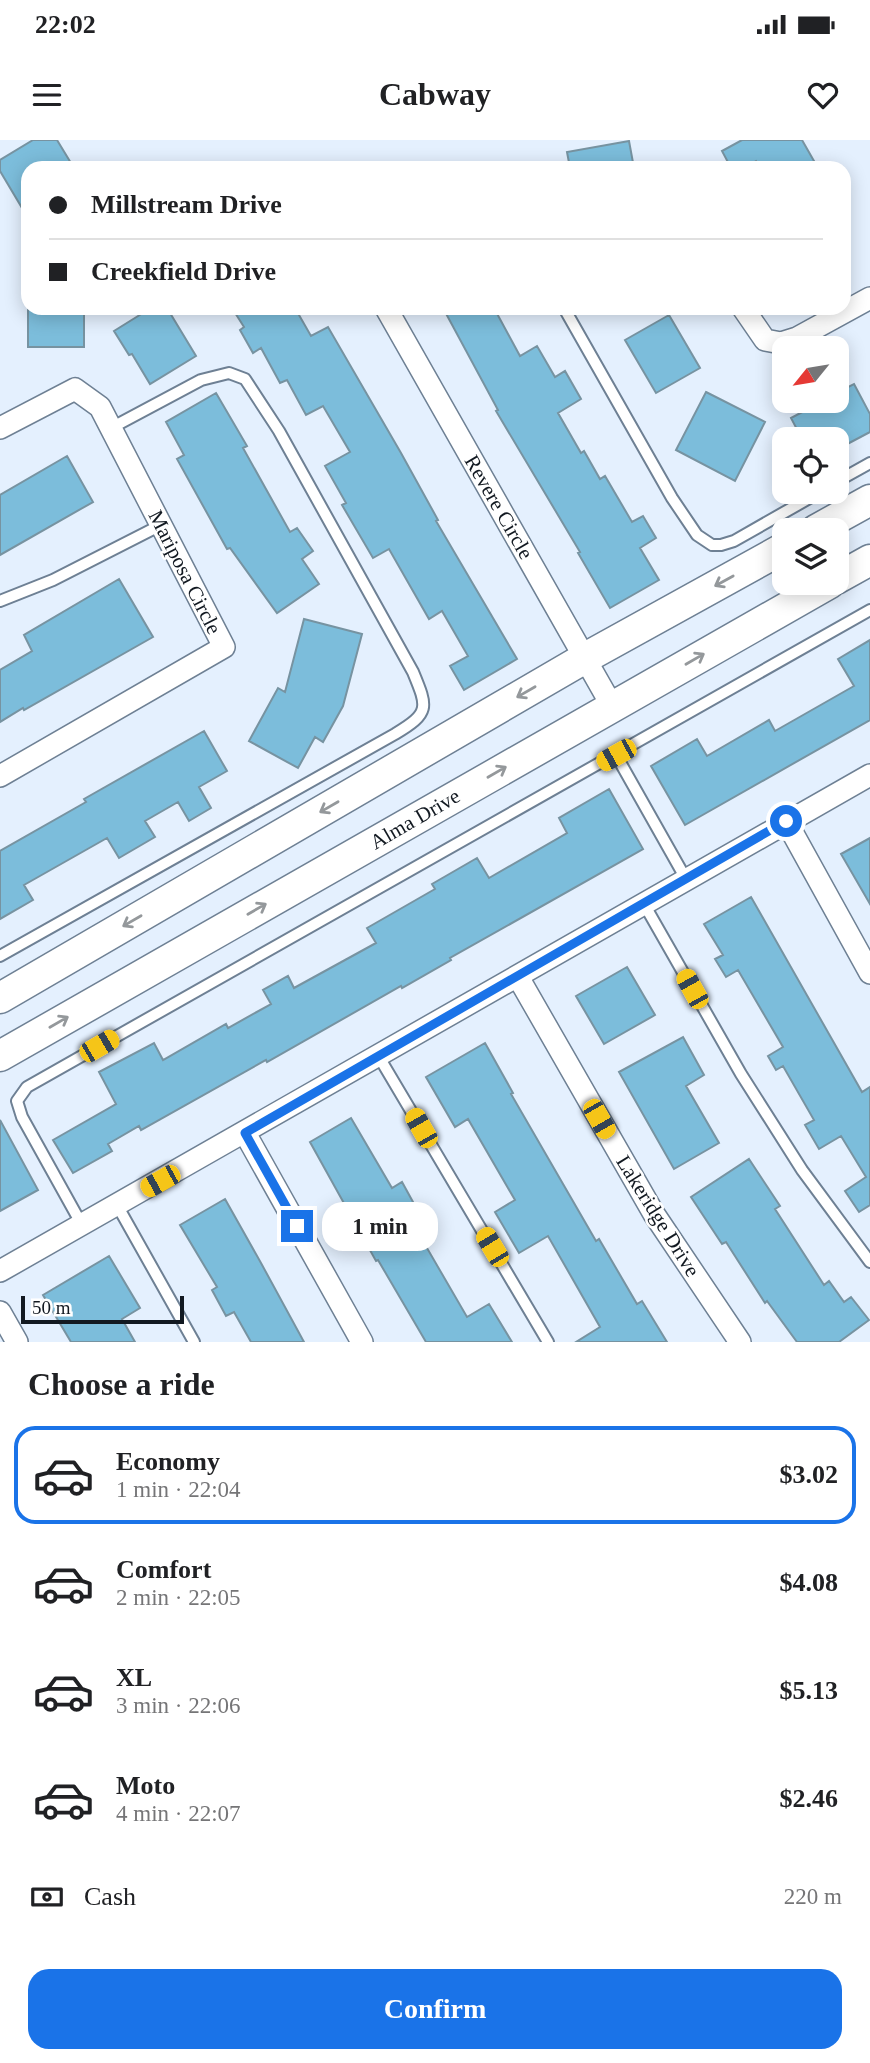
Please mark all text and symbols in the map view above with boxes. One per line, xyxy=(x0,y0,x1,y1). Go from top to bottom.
text: 22:02 xyxy=(35,10,96,39)
icon: menu xyxy=(28,76,66,114)
text: Cabway xyxy=(379,76,491,112)
icon: heart xyxy=(804,76,842,114)
text: Millstream Drive xyxy=(91,190,282,219)
text: Creekfield Drive xyxy=(91,257,276,286)
north arrow xyxy=(772,336,849,413)
map controls xyxy=(772,336,849,595)
button: locate xyxy=(772,427,849,504)
street label: Revere Circle xyxy=(460,451,538,563)
street label: Mariposa Circle xyxy=(143,506,227,638)
button: layers xyxy=(772,518,849,595)
one-way arrow xyxy=(715,574,735,588)
one-way arrow xyxy=(684,652,704,666)
one-way arrow xyxy=(516,686,536,700)
car xyxy=(593,736,640,774)
one-way arrow xyxy=(486,765,507,778)
street label: Alma Drive xyxy=(366,784,464,854)
one-way arrow xyxy=(320,800,340,814)
route start xyxy=(770,805,802,837)
one-way arrow xyxy=(246,902,266,916)
one-way arrow xyxy=(123,914,143,928)
car xyxy=(673,966,712,1012)
one-way arrow xyxy=(49,1015,69,1029)
car xyxy=(76,1026,123,1066)
car xyxy=(580,1096,619,1142)
car xyxy=(402,1105,441,1151)
street label: Lakeridge Drive xyxy=(611,1151,705,1281)
car xyxy=(137,1162,184,1200)
callout: 1 min xyxy=(322,1202,437,1250)
route end xyxy=(281,1210,313,1242)
text: 1 min xyxy=(352,1214,408,1239)
car xyxy=(473,1224,512,1270)
scale bar xyxy=(21,1293,184,1325)
text: 50 m xyxy=(32,1297,71,1318)
text: Choose a ride xyxy=(28,1366,215,1402)
icon: car xyxy=(32,1444,95,1507)
text: Economy xyxy=(116,1447,220,1476)
text: $3.02 xyxy=(780,1460,838,1489)
text: 1 min · 22:04 xyxy=(116,1477,241,1502)
icon: car xyxy=(32,1552,95,1615)
text: Comfort xyxy=(116,1555,211,1584)
text: $4.08 xyxy=(780,1568,838,1597)
text: 2 min · 22:05 xyxy=(116,1585,241,1610)
icon: car xyxy=(32,1660,95,1723)
text: XL xyxy=(116,1663,152,1692)
text: $5.13 xyxy=(780,1676,838,1705)
text: 3 min · 22:06 xyxy=(116,1693,241,1718)
icon: car xyxy=(32,1768,95,1831)
text: Moto xyxy=(116,1771,175,1800)
text: $2.46 xyxy=(780,1784,838,1813)
text: 4 min · 22:07 xyxy=(116,1801,241,1826)
icon: cash xyxy=(28,1878,66,1916)
text: Cash xyxy=(84,1882,136,1911)
text: 220 m xyxy=(784,1884,842,1909)
button: Confirm xyxy=(28,1969,842,2049)

